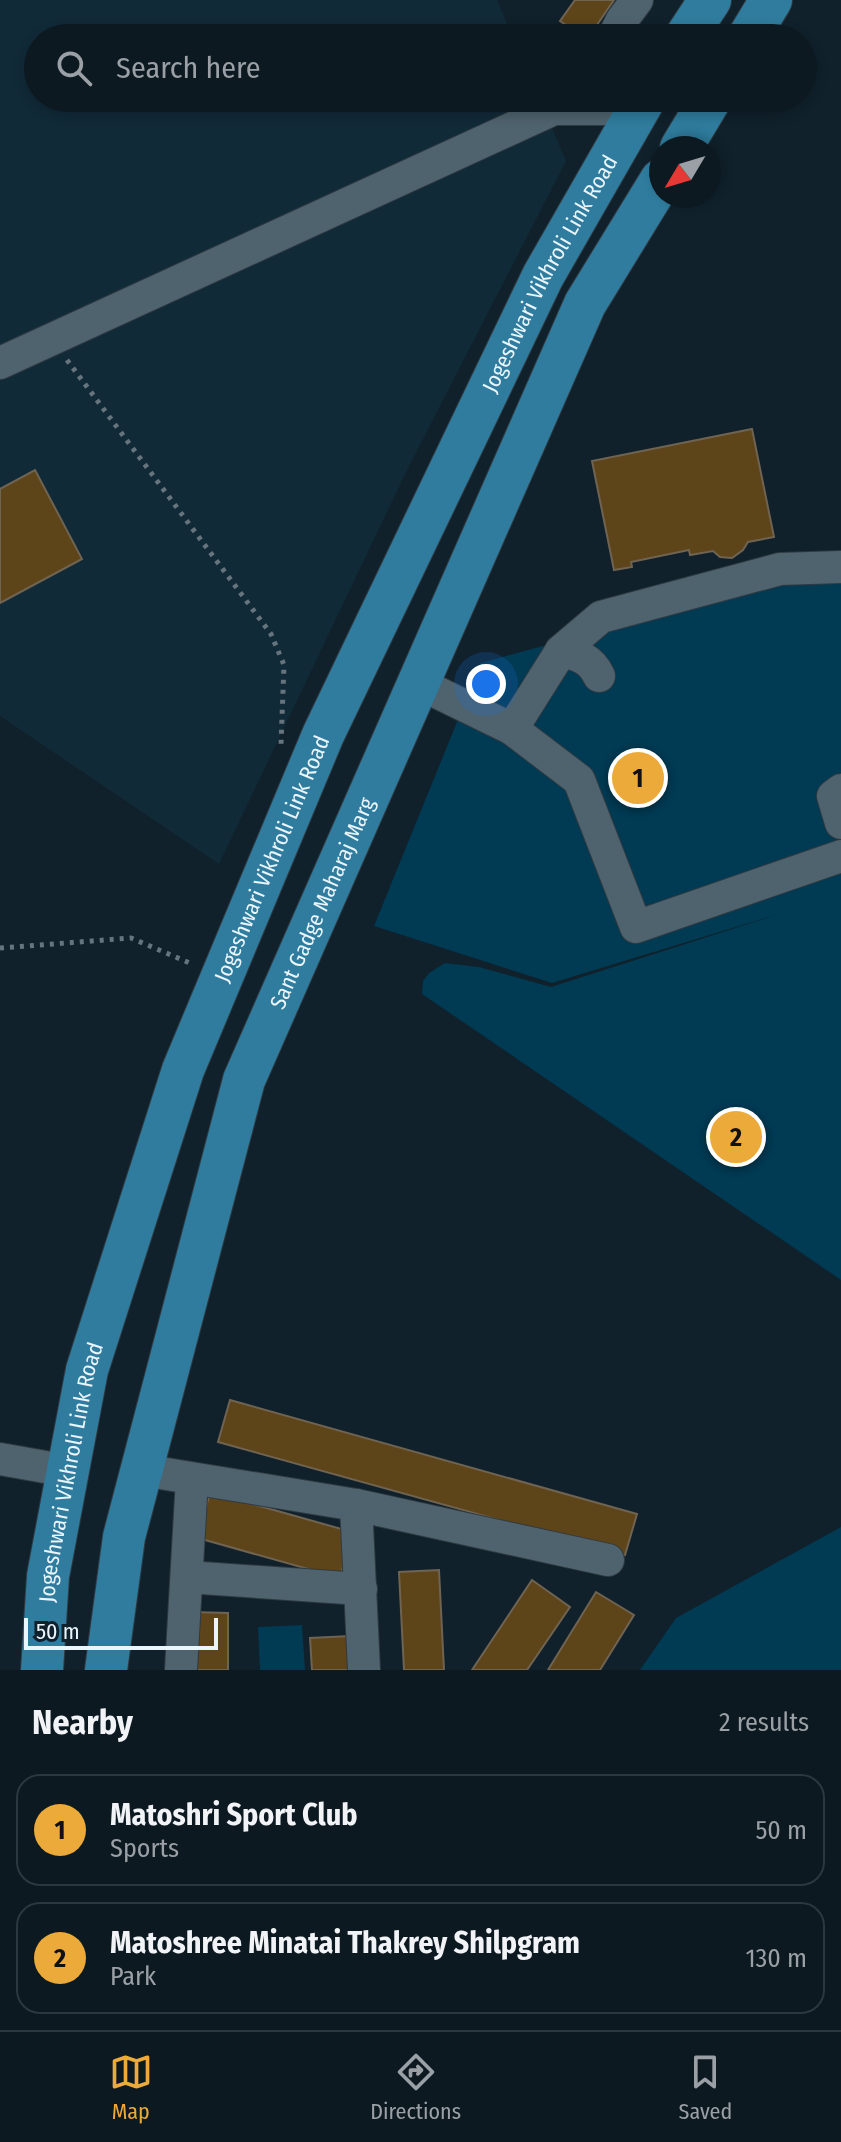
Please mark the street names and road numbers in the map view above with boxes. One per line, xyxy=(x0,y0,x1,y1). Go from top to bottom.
street label: Jogeshwari Vikhroli Link Road xyxy=(476,150,623,397)
street label: Jogeshwari Vikhroli Link Road xyxy=(208,731,335,986)
street label: Sant Gadge Maharaj Marg xyxy=(264,793,381,1013)
street label: Jogeshwari Vikhroli Link Road xyxy=(33,1339,109,1603)

